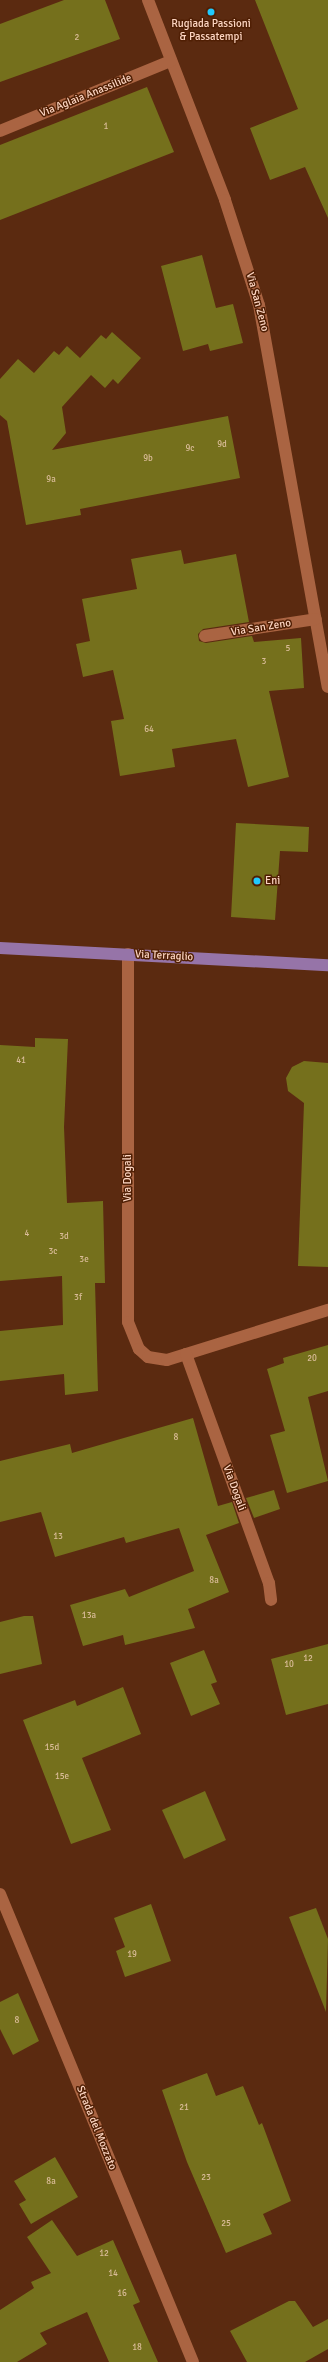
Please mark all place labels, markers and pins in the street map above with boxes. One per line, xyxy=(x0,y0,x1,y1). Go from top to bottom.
marker: Rugiada Passioni & Passatempi xyxy=(206,7,216,17)
place label: Rugiada Passioni & Passatempi xyxy=(171,18,251,44)
place label: Eni xyxy=(265,874,280,888)
marker: Eni xyxy=(252,876,262,886)

